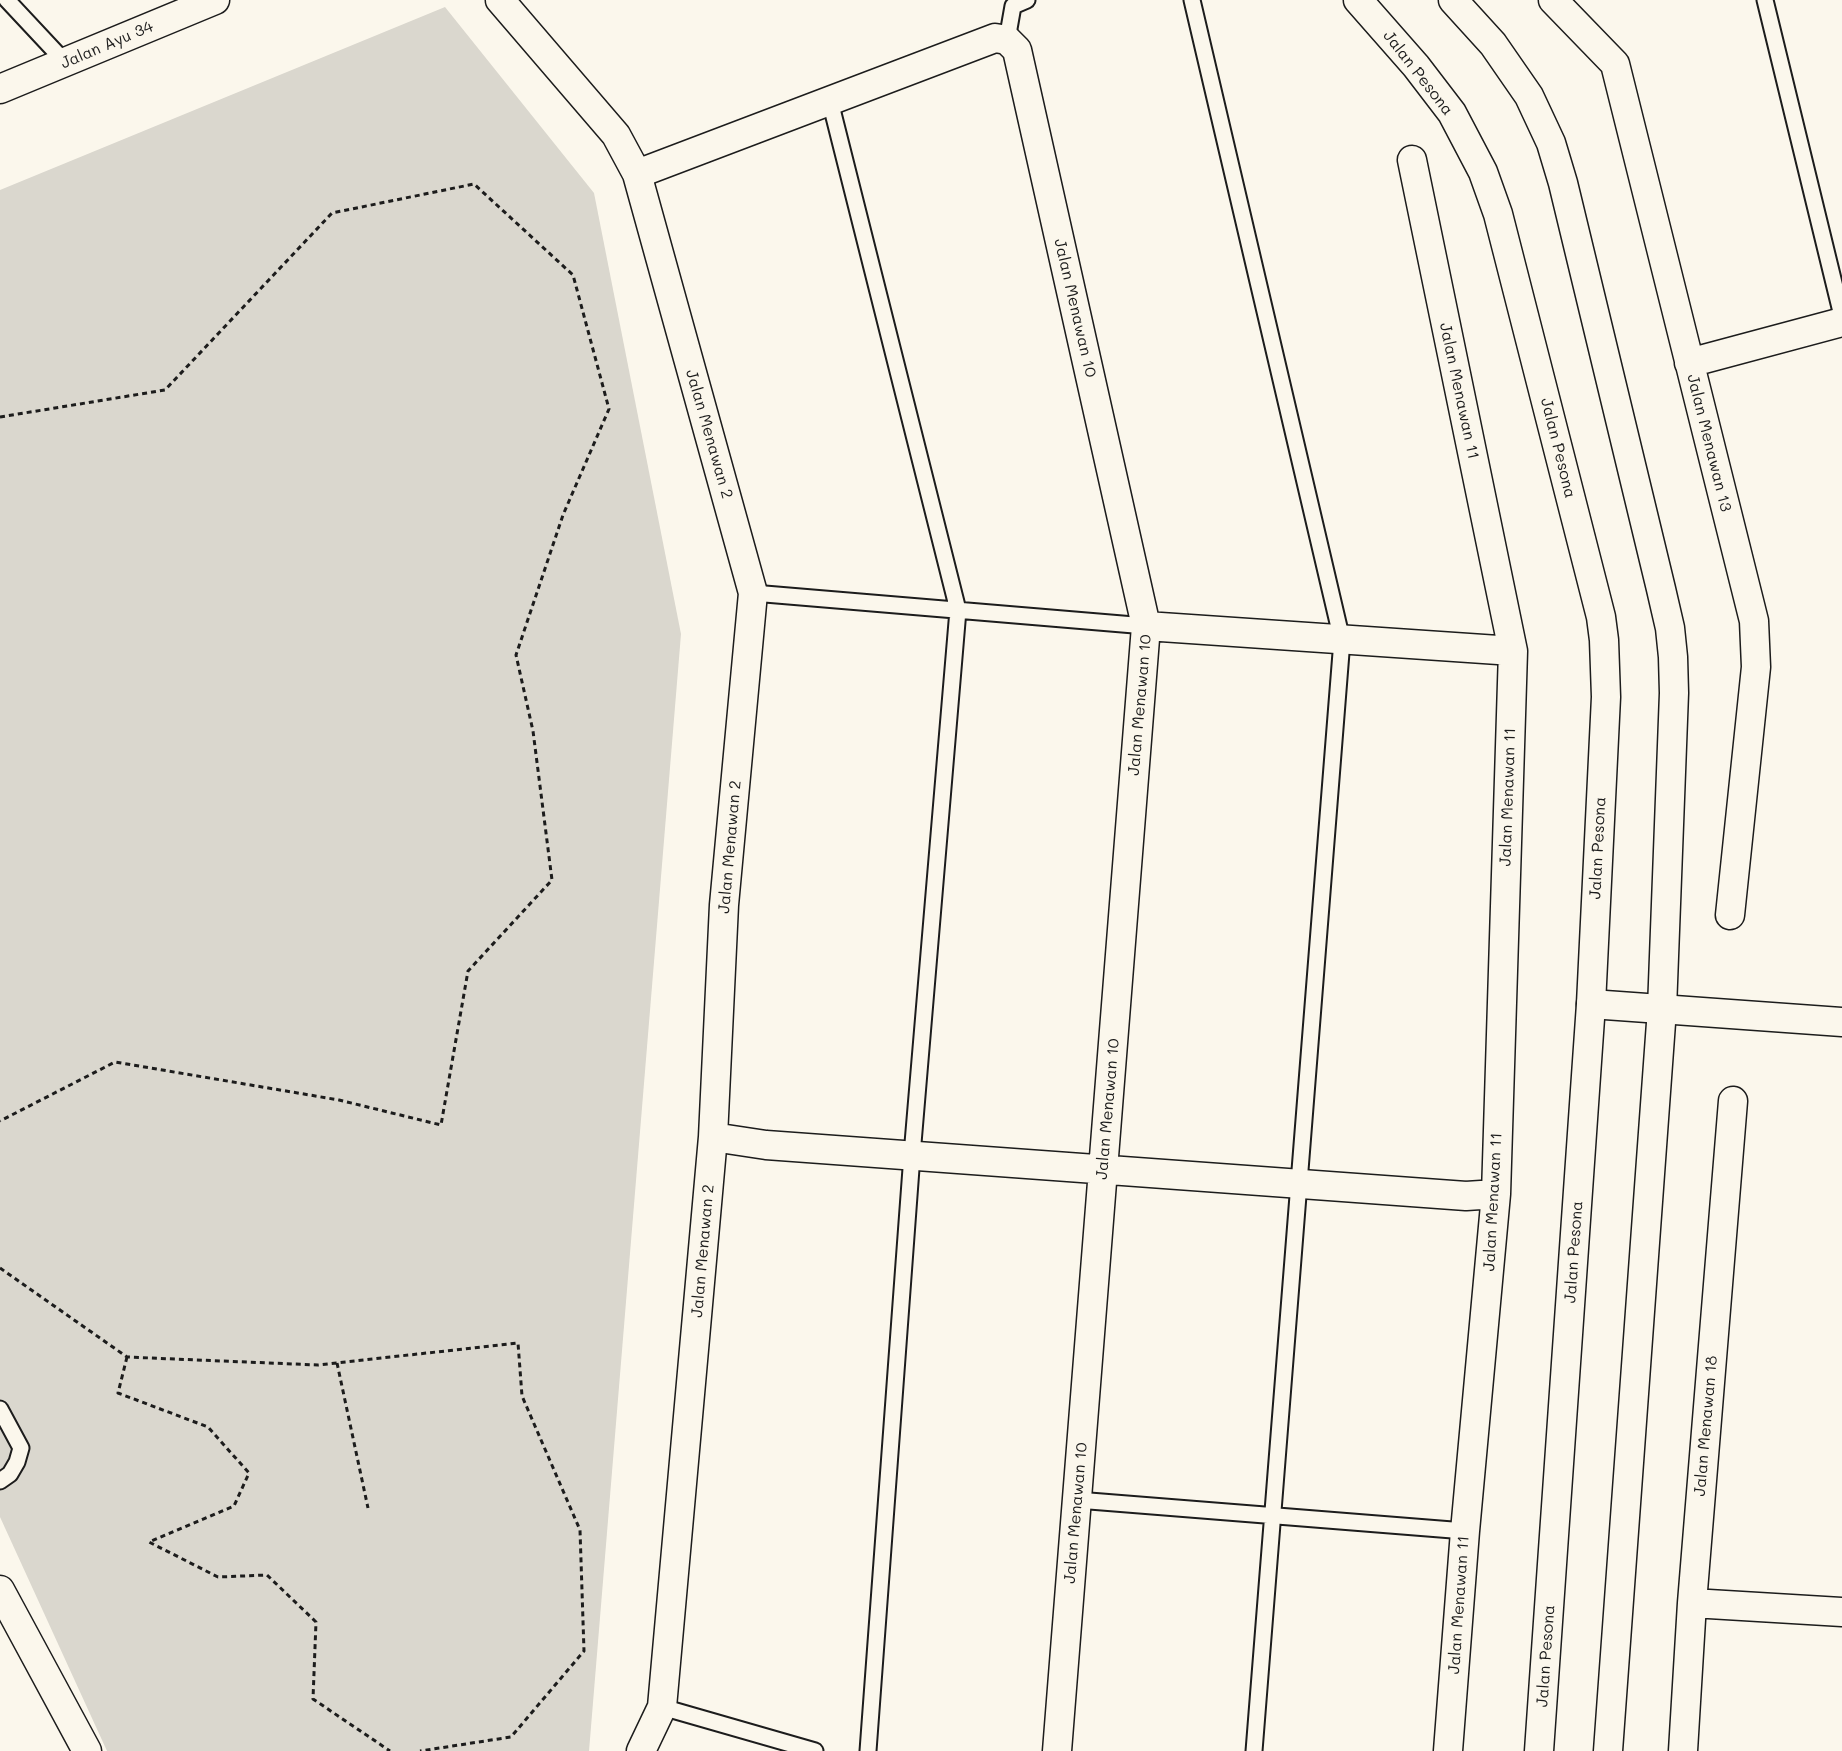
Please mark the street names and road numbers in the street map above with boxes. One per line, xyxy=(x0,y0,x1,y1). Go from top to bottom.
street label: Jalan Ayu 34 xyxy=(58,17,156,73)
street label: Jalan Pesona xyxy=(1379,27,1457,119)
street label: Jalan Menawan 10 xyxy=(1050,237,1100,379)
street label: Jalan Menawan 11 xyxy=(1435,321,1483,461)
street label: Jalan Menawan 2 xyxy=(681,367,737,501)
street label: Jalan Menawan 13 xyxy=(1683,372,1735,514)
street label: Jalan Pesona xyxy=(1536,396,1580,500)
street label: Jalan Menawan 10 xyxy=(1124,634,1156,776)
street label: Jalan Menawan 11 xyxy=(1496,727,1520,867)
street label: Jalan Menawan 2 xyxy=(715,780,745,914)
street label: Jalan Pesona xyxy=(1586,796,1610,900)
street label: Jalan Menawan 10 xyxy=(1092,1038,1124,1180)
street label: Jalan Menawan 11 xyxy=(1480,1132,1506,1272)
street label: Jalan Menawan 2 xyxy=(688,1184,718,1318)
street label: Jalan Pesona xyxy=(1561,1200,1587,1304)
street label: Jalan Menawan 18 xyxy=(1690,1355,1722,1497)
street label: Jalan Menawan 10 xyxy=(1060,1442,1092,1584)
street label: Jalan Menawan 11 xyxy=(1445,1535,1473,1675)
street label: Jalan Pesona xyxy=(1533,1604,1559,1708)

